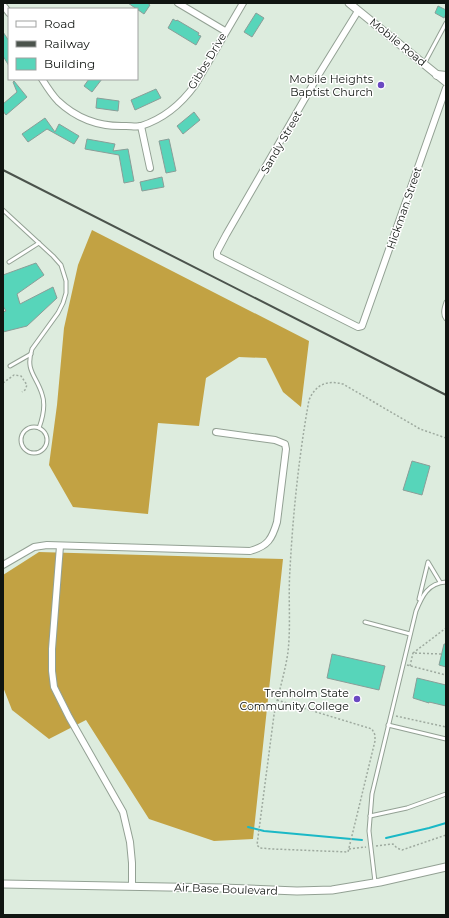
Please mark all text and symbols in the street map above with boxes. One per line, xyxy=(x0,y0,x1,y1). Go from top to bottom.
legend xyxy=(8,8,138,80)
street label: Mobile Road xyxy=(367,15,429,69)
text: Road xyxy=(44,16,75,31)
street label: Gibbs Drive xyxy=(185,30,230,92)
text: Railway xyxy=(44,36,90,51)
text: Building xyxy=(44,56,95,71)
place label: Mobile Heights Baptist Church xyxy=(289,72,374,99)
marker: Mobile Heights Baptist Church xyxy=(376,80,386,90)
street label: Sandy Street xyxy=(257,108,305,176)
street label: Hickman Street xyxy=(383,164,425,251)
place label: Trenholm State Community College xyxy=(239,686,349,713)
marker: Trenholm State Community College xyxy=(352,694,362,704)
street label: Air Base Boulevard xyxy=(174,880,278,898)

